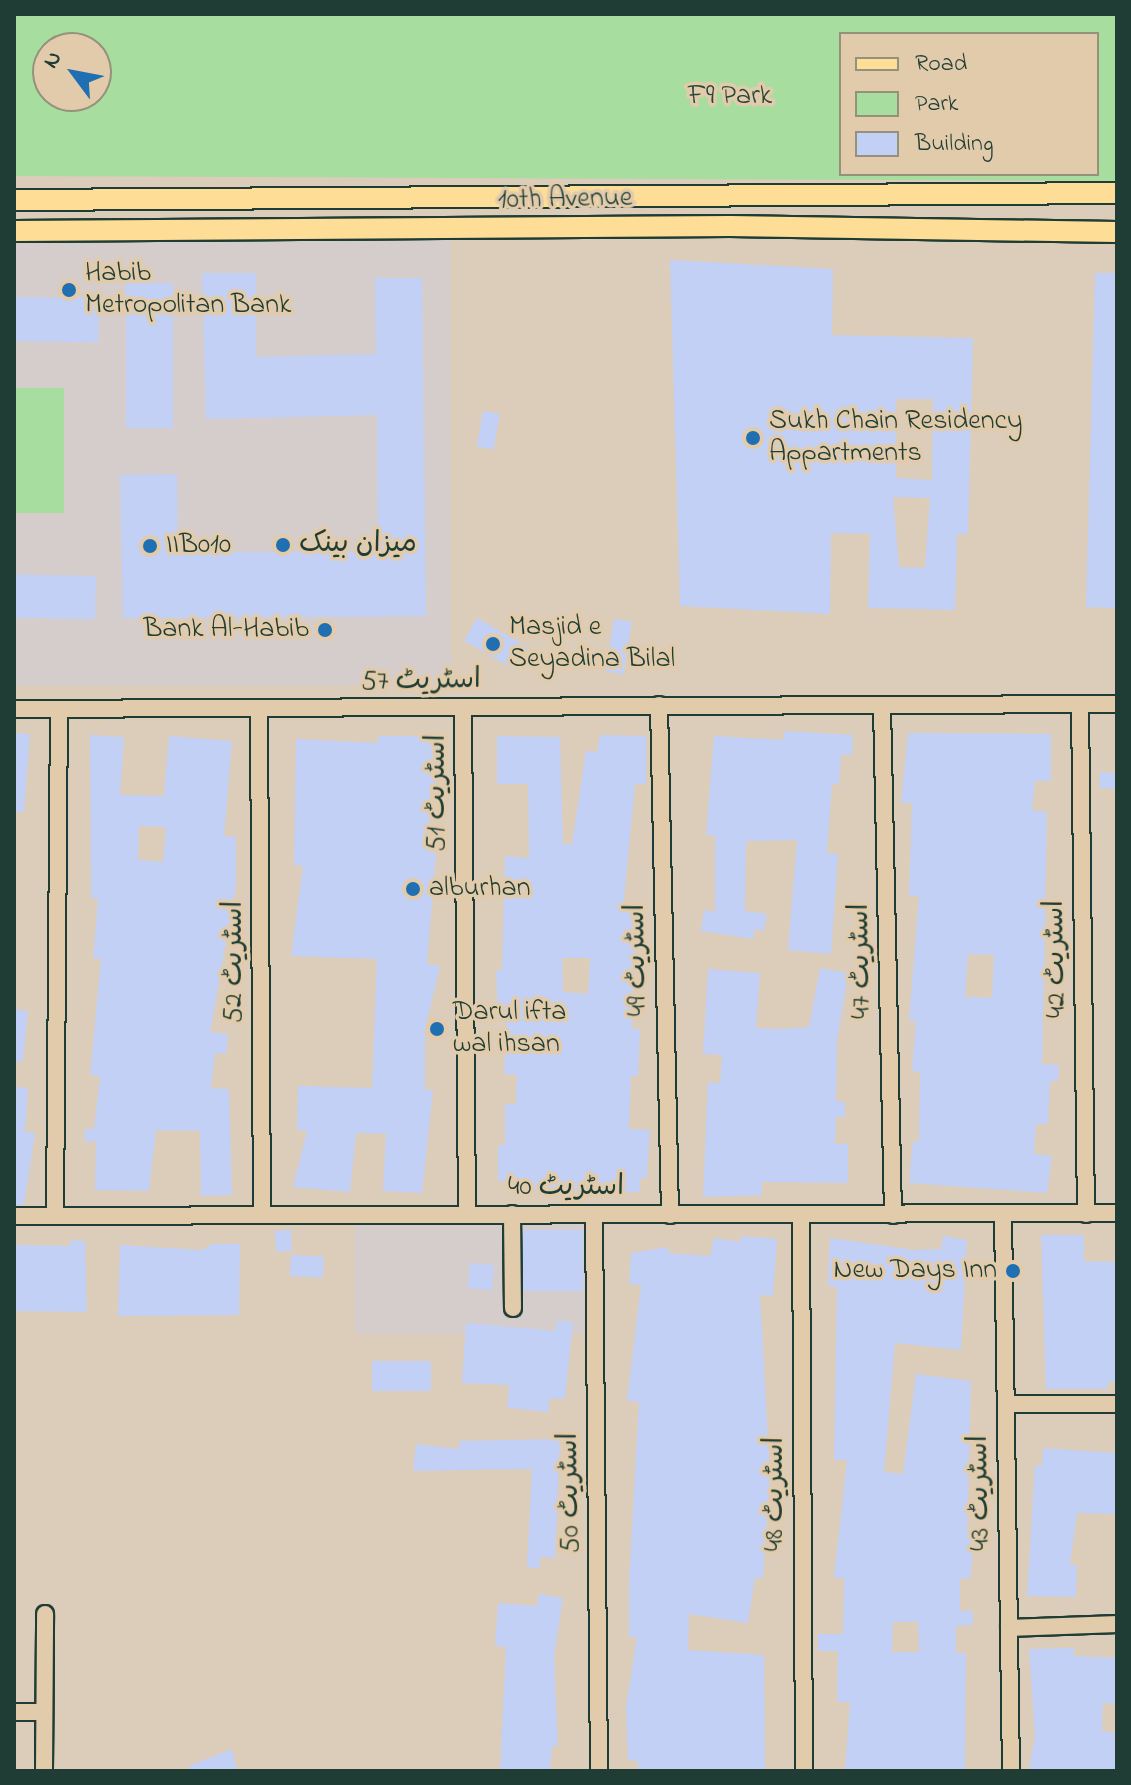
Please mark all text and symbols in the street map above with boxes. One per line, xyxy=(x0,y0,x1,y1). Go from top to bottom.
north arrow xyxy=(32,32,112,112)
legend xyxy=(839,32,1099,176)
text: N xyxy=(36,46,71,75)
text: Road xyxy=(915,47,967,82)
park label: F9 Park xyxy=(688,80,772,114)
text: Park xyxy=(915,87,958,122)
text: Building xyxy=(915,127,994,162)
street label: 10th Avenue xyxy=(498,182,632,218)
place label: Habib Metropolitan Bank xyxy=(85,257,291,323)
marker: Habib Metropolitan Bank xyxy=(60,281,78,299)
place label: Sukh Chain Residency Appartments xyxy=(769,405,1023,471)
marker: Sukh Chain Residency Appartments xyxy=(744,429,762,447)
place label: میزان بینک xyxy=(299,528,417,562)
place label: IIB010 xyxy=(166,529,231,563)
marker: میزان بینک xyxy=(274,536,292,554)
marker: IIB010 xyxy=(141,537,159,555)
place label: Masjid e Seyadina Bilal xyxy=(509,611,675,677)
place label: Bank Al-Habib xyxy=(144,613,309,647)
marker: Bank Al-Habib xyxy=(316,621,334,639)
marker: Masjid e Seyadina Bilal xyxy=(484,635,502,653)
street label: اسٹریٹ 57 xyxy=(361,664,481,700)
street label: اسٹریٹ 51 xyxy=(421,734,455,852)
place label: alburhan xyxy=(429,872,530,906)
marker: alburhan xyxy=(404,880,422,898)
street label: اسٹریٹ 42 xyxy=(1039,900,1075,1018)
street label: اسٹریٹ 52 xyxy=(218,901,252,1023)
street label: اسٹریٹ 47 xyxy=(844,903,880,1019)
street label: اسٹریٹ 49 xyxy=(620,904,656,1016)
place label: Darul ifta wal ihsan xyxy=(453,996,566,1062)
marker: Darul ifta wal ihsan xyxy=(428,1020,446,1038)
street label: اسٹریٹ 40 xyxy=(508,1171,624,1205)
place label: New Days Inn xyxy=(834,1254,997,1288)
marker: New Days Inn xyxy=(1004,1262,1022,1280)
street label: اسٹریٹ 50 xyxy=(553,1432,589,1554)
street label: اسٹریٹ 43 xyxy=(963,1435,999,1551)
street label: اسٹریٹ 48 xyxy=(759,1437,793,1551)

